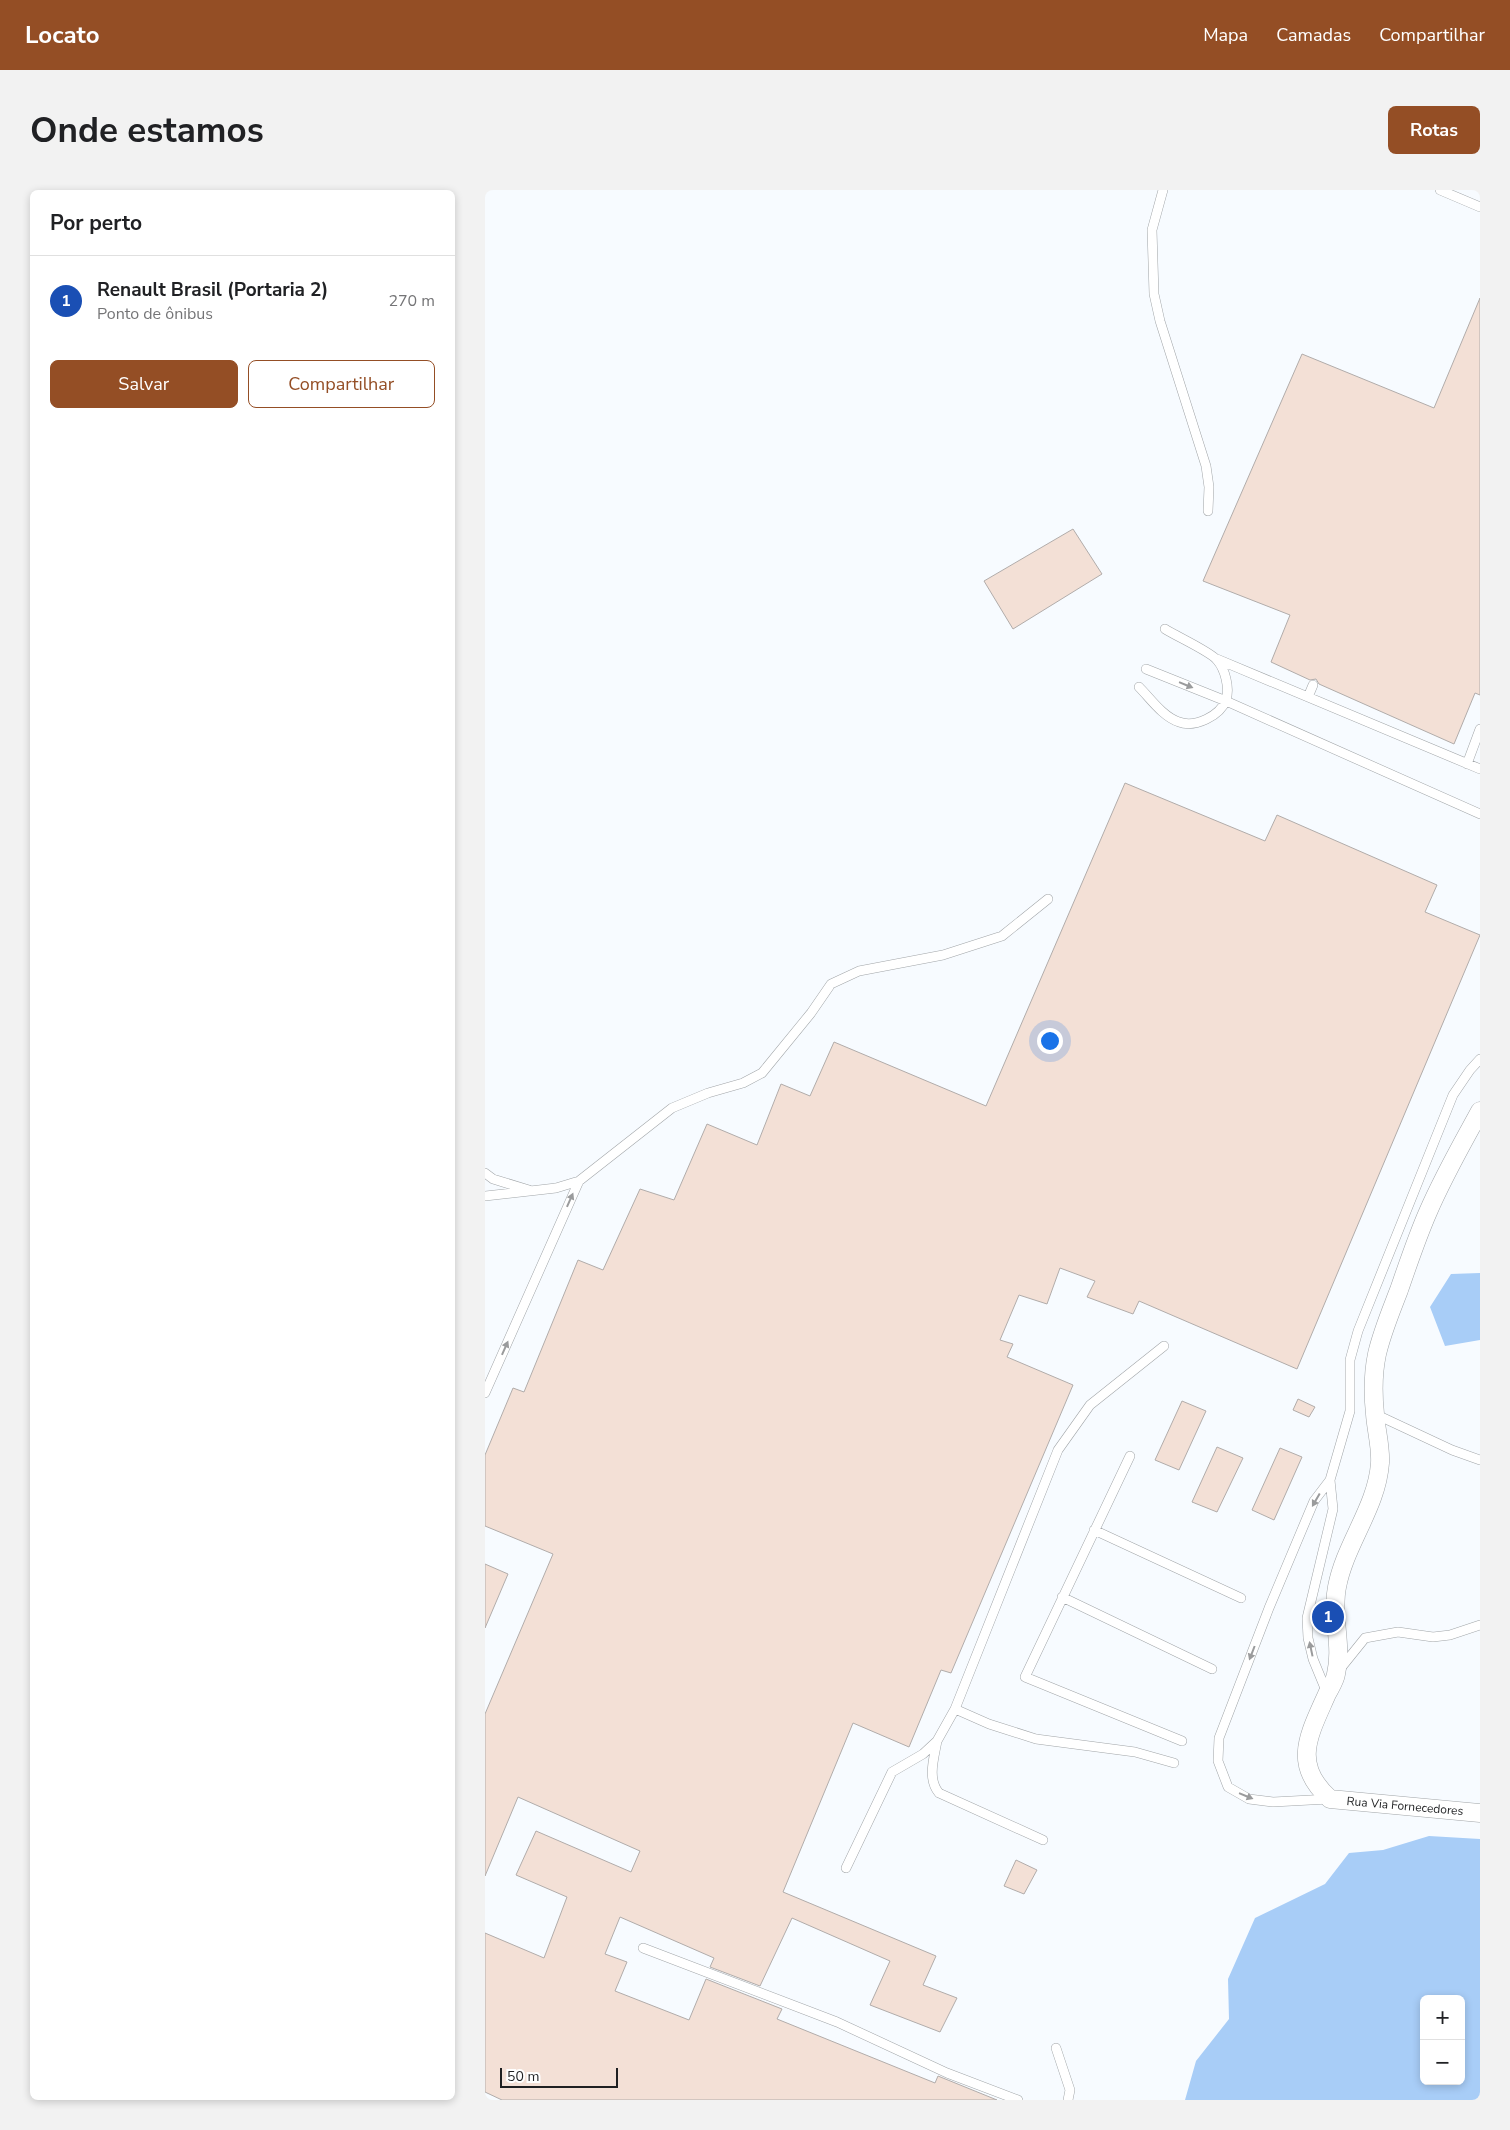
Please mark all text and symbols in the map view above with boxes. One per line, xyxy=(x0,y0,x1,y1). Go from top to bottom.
text: Locato xyxy=(25,19,100,51)
text: Mapa xyxy=(1203,23,1248,47)
text: Camadas xyxy=(1276,23,1351,47)
text: Compartilhar xyxy=(1379,23,1485,47)
button: Rotas xyxy=(1388,106,1480,154)
text: Onde estamos xyxy=(30,107,264,154)
text: Por perto xyxy=(50,209,142,237)
text: Renault Brasil (Portaria 2) xyxy=(97,277,328,303)
text: 1 xyxy=(61,290,71,312)
text: 270 m xyxy=(388,290,435,312)
text: Ponto de ônibus xyxy=(97,303,213,325)
button: Salvar xyxy=(50,360,238,408)
button: Compartilhar xyxy=(248,360,435,408)
one-way arrow xyxy=(1179,681,1194,689)
your location xyxy=(1037,1028,1063,1054)
one-way arrow xyxy=(567,1193,575,1207)
one-way arrow xyxy=(501,1341,509,1355)
one-way arrow xyxy=(1311,1494,1320,1507)
pin: 1 xyxy=(1312,1598,1344,1636)
one-way arrow xyxy=(1306,1640,1314,1656)
one-way arrow xyxy=(1248,1646,1256,1661)
one-way arrow xyxy=(1239,1793,1253,1801)
street label: Rua Via Fornecedores xyxy=(1346,1793,1464,1819)
map controls xyxy=(1420,1995,1465,2085)
button: + xyxy=(1420,1995,1465,2040)
button: − xyxy=(1420,2040,1465,2085)
scale bar xyxy=(500,2065,617,2088)
text: 50 m xyxy=(507,2067,539,2086)

